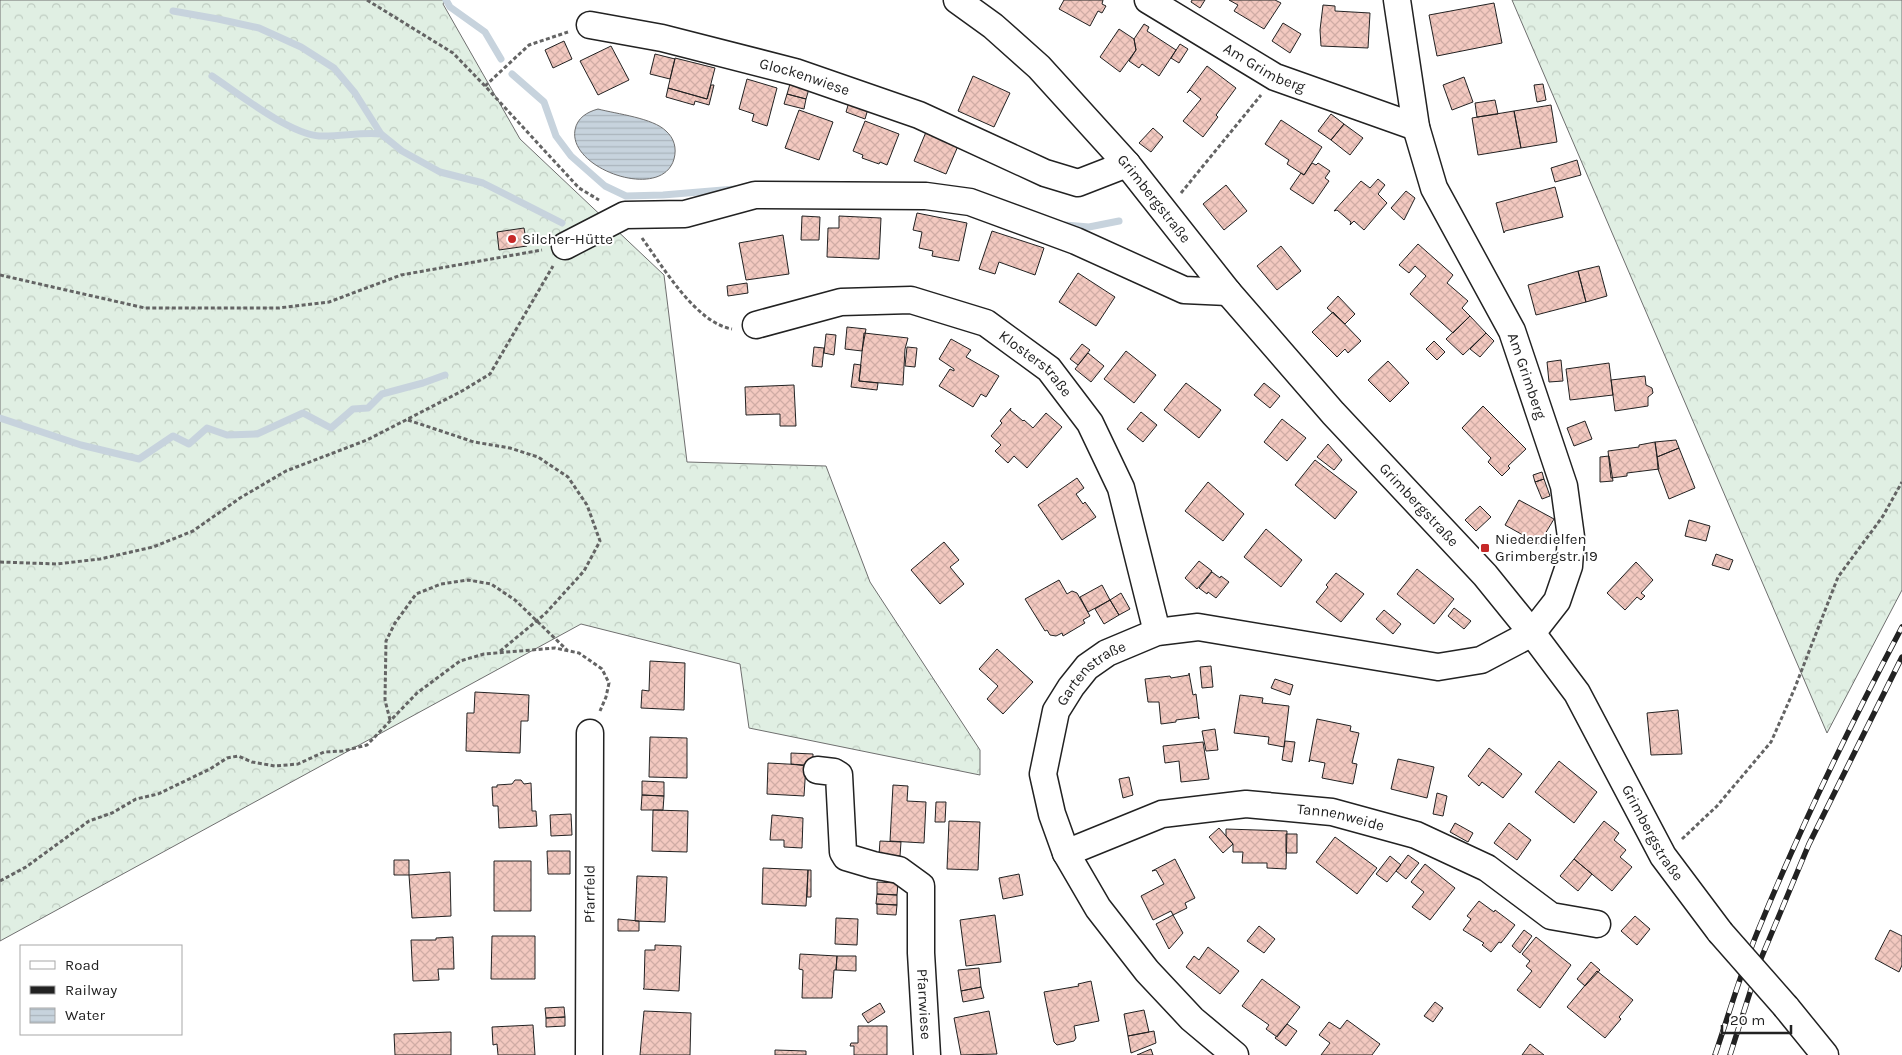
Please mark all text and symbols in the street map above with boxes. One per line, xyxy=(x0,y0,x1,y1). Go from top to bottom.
street label: Am Grimberg xyxy=(1220,39,1308,96)
street label: Glockenwiese xyxy=(758,54,852,99)
street label: Grimbergstraße xyxy=(1114,151,1195,247)
place label: Silcher-Hütte xyxy=(522,230,613,248)
marker: Silcher-Hütte xyxy=(506,233,518,245)
street label: Klosterstraße xyxy=(995,327,1076,400)
street label: Am Grimberg xyxy=(1504,330,1550,422)
street label: Grimbergstraße xyxy=(1376,459,1463,550)
place label: Niederdielfen Grimbergstr. 19 xyxy=(1495,530,1598,565)
marker: Niederdielfen Grimbergstr. 19 xyxy=(1479,542,1491,554)
street label: Gartenstraße xyxy=(1053,637,1129,709)
street label: Grimbergstraße xyxy=(1618,782,1687,884)
street label: Tannenweide xyxy=(1296,800,1386,835)
street label: Pfarrfeld xyxy=(580,865,599,923)
legend xyxy=(20,945,182,1035)
text: Road xyxy=(65,956,100,974)
street label: Pfarrwiese xyxy=(913,968,935,1040)
text: Railway xyxy=(65,981,117,999)
scale bar xyxy=(1722,1002,1791,1034)
text: Water xyxy=(65,1006,106,1024)
text: 20 m xyxy=(1730,1011,1765,1029)

